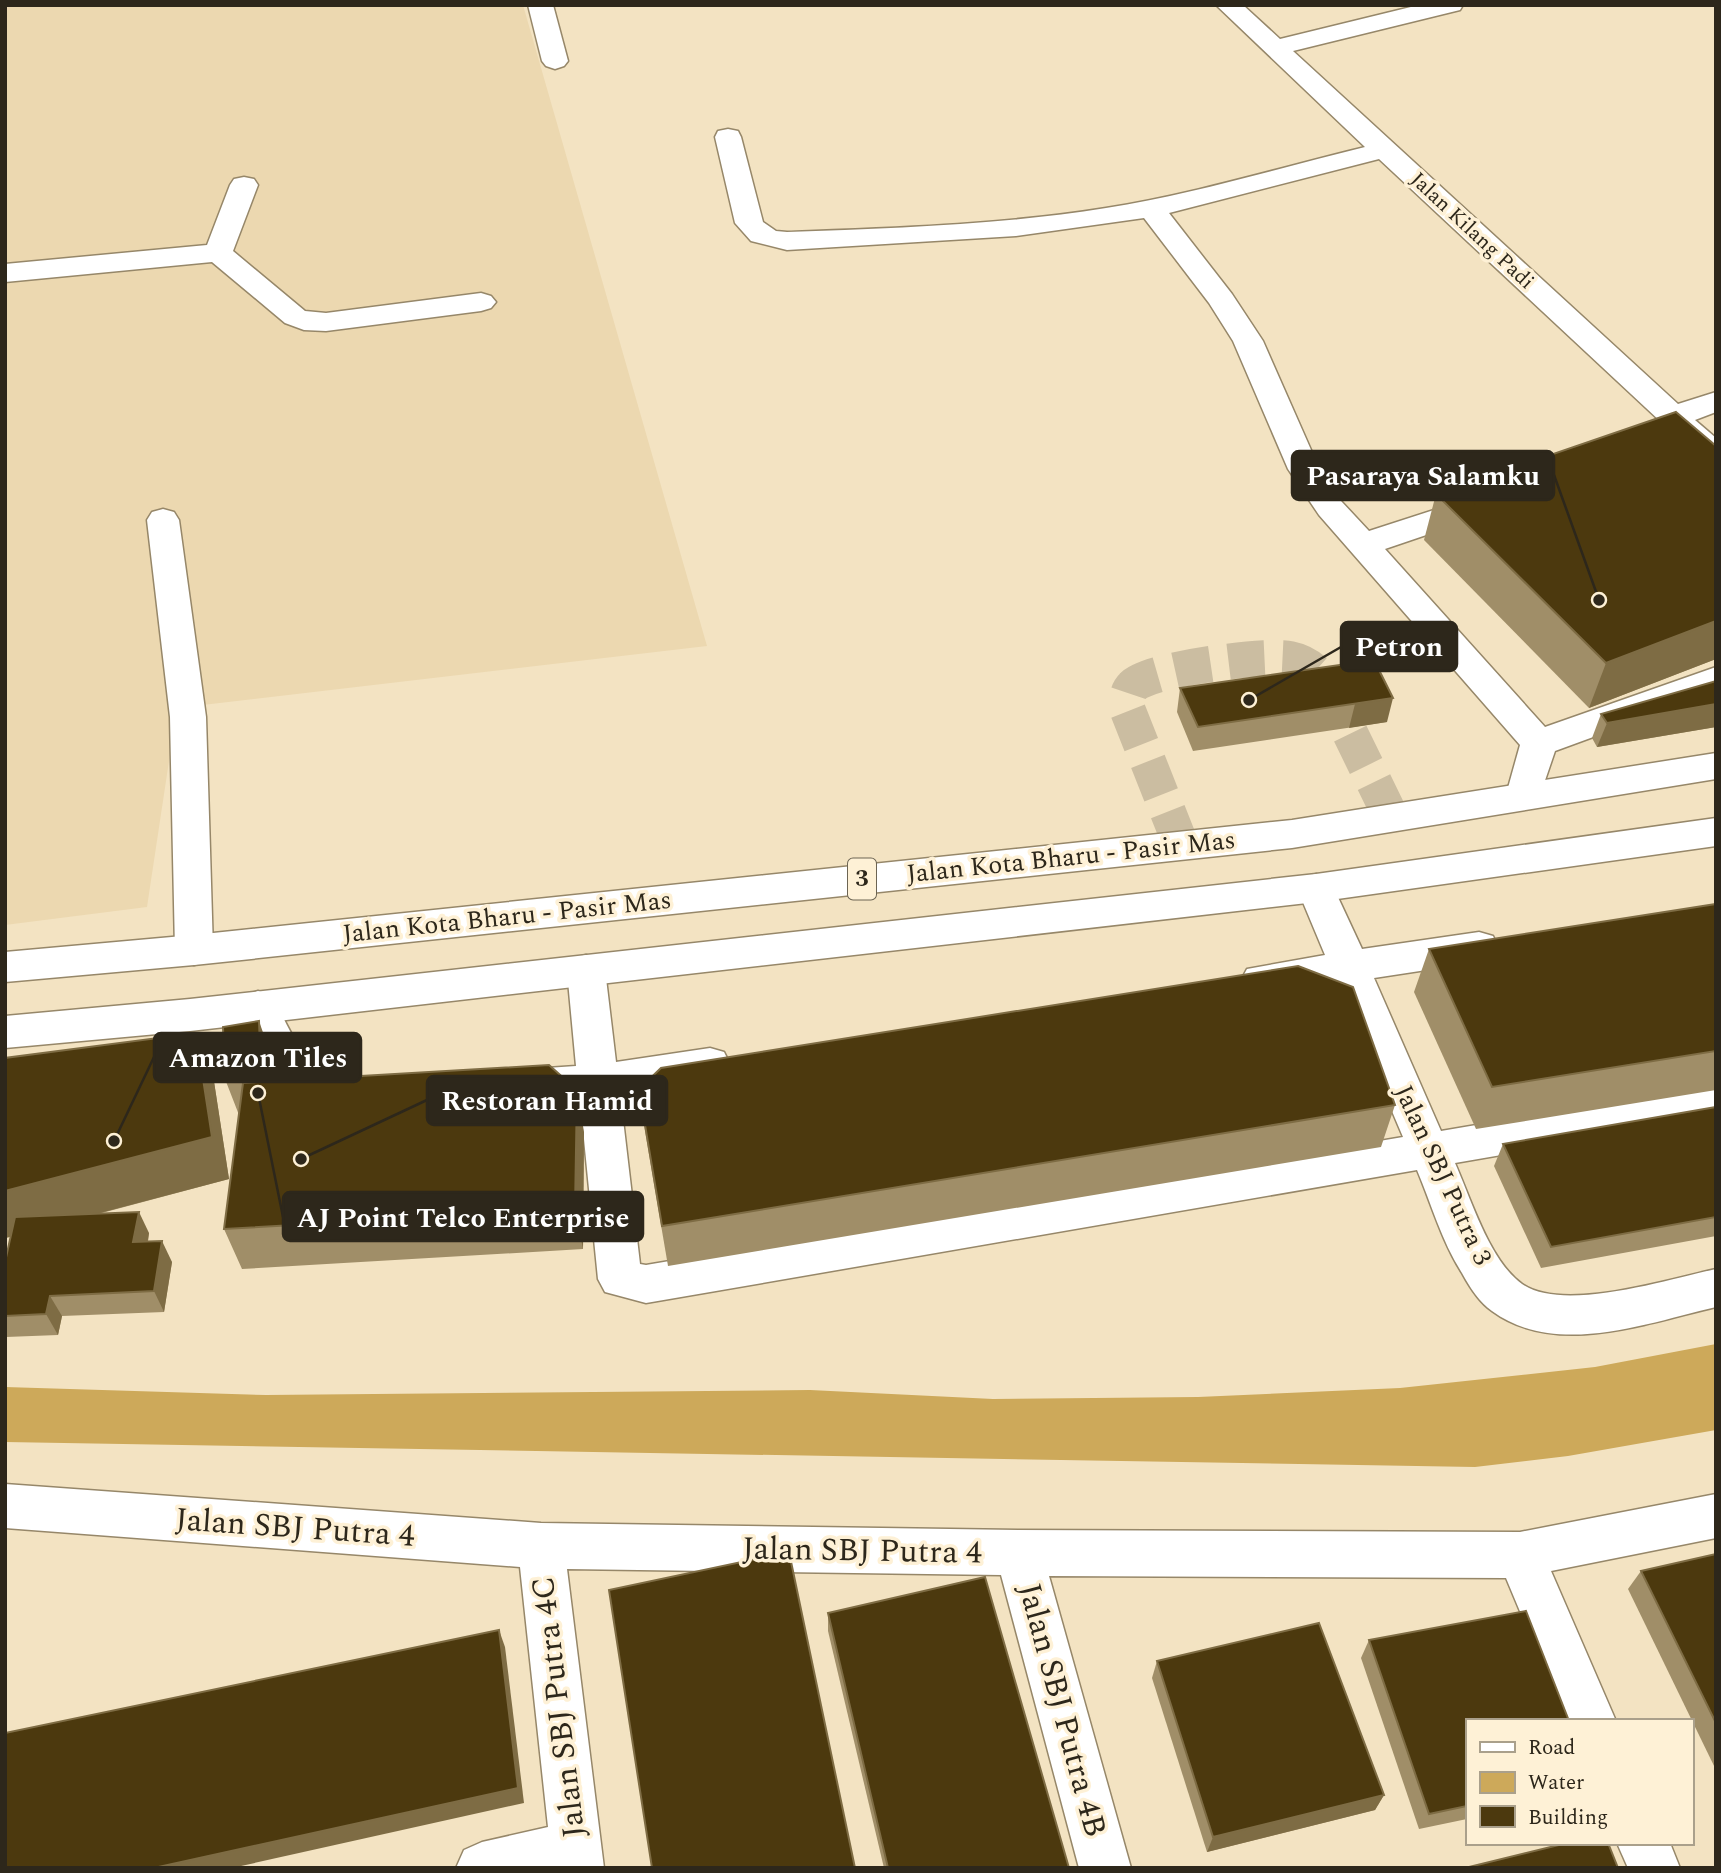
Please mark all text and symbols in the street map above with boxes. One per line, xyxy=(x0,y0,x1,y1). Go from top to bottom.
street label: Jalan Kilang Padi xyxy=(1403,165,1541,297)
callout: Pasaraya Salamku xyxy=(1292,451,1554,500)
text: Pasaraya Salamku xyxy=(1306,455,1540,498)
callout: Petron xyxy=(1341,622,1457,671)
text: Petron xyxy=(1355,626,1443,669)
street label: Jalan Kota Bharu - Pasir Mas xyxy=(904,820,1238,894)
road number: 3 xyxy=(848,858,876,900)
street label: Jalan Kota Bharu - Pasir Mas xyxy=(340,880,674,954)
callout: Amazon Tiles xyxy=(154,1033,361,1082)
text: Amazon Tiles xyxy=(169,1037,347,1080)
callout: Restoran Hamid xyxy=(427,1076,667,1125)
street label: Jalan SBJ Putra 3 xyxy=(1384,1078,1502,1272)
text: Restoran Hamid xyxy=(441,1080,653,1123)
callout: AJ Point Telco Enterprise xyxy=(283,1192,643,1241)
text: AJ Point Telco Enterprise xyxy=(297,1197,629,1240)
street label: Jalan SBJ Putra 4 xyxy=(174,1495,416,1561)
street label: Jalan SBJ Putra 4 xyxy=(742,1524,982,1578)
street label: Jalan SBJ Putra 4C xyxy=(519,1573,599,1841)
street label: Jalan SBJ Putra 4B xyxy=(1005,1578,1119,1842)
legend xyxy=(1466,1719,1693,1845)
text: Road xyxy=(1528,1732,1575,1764)
text: Water xyxy=(1528,1767,1584,1799)
text: Building xyxy=(1528,1802,1608,1834)

